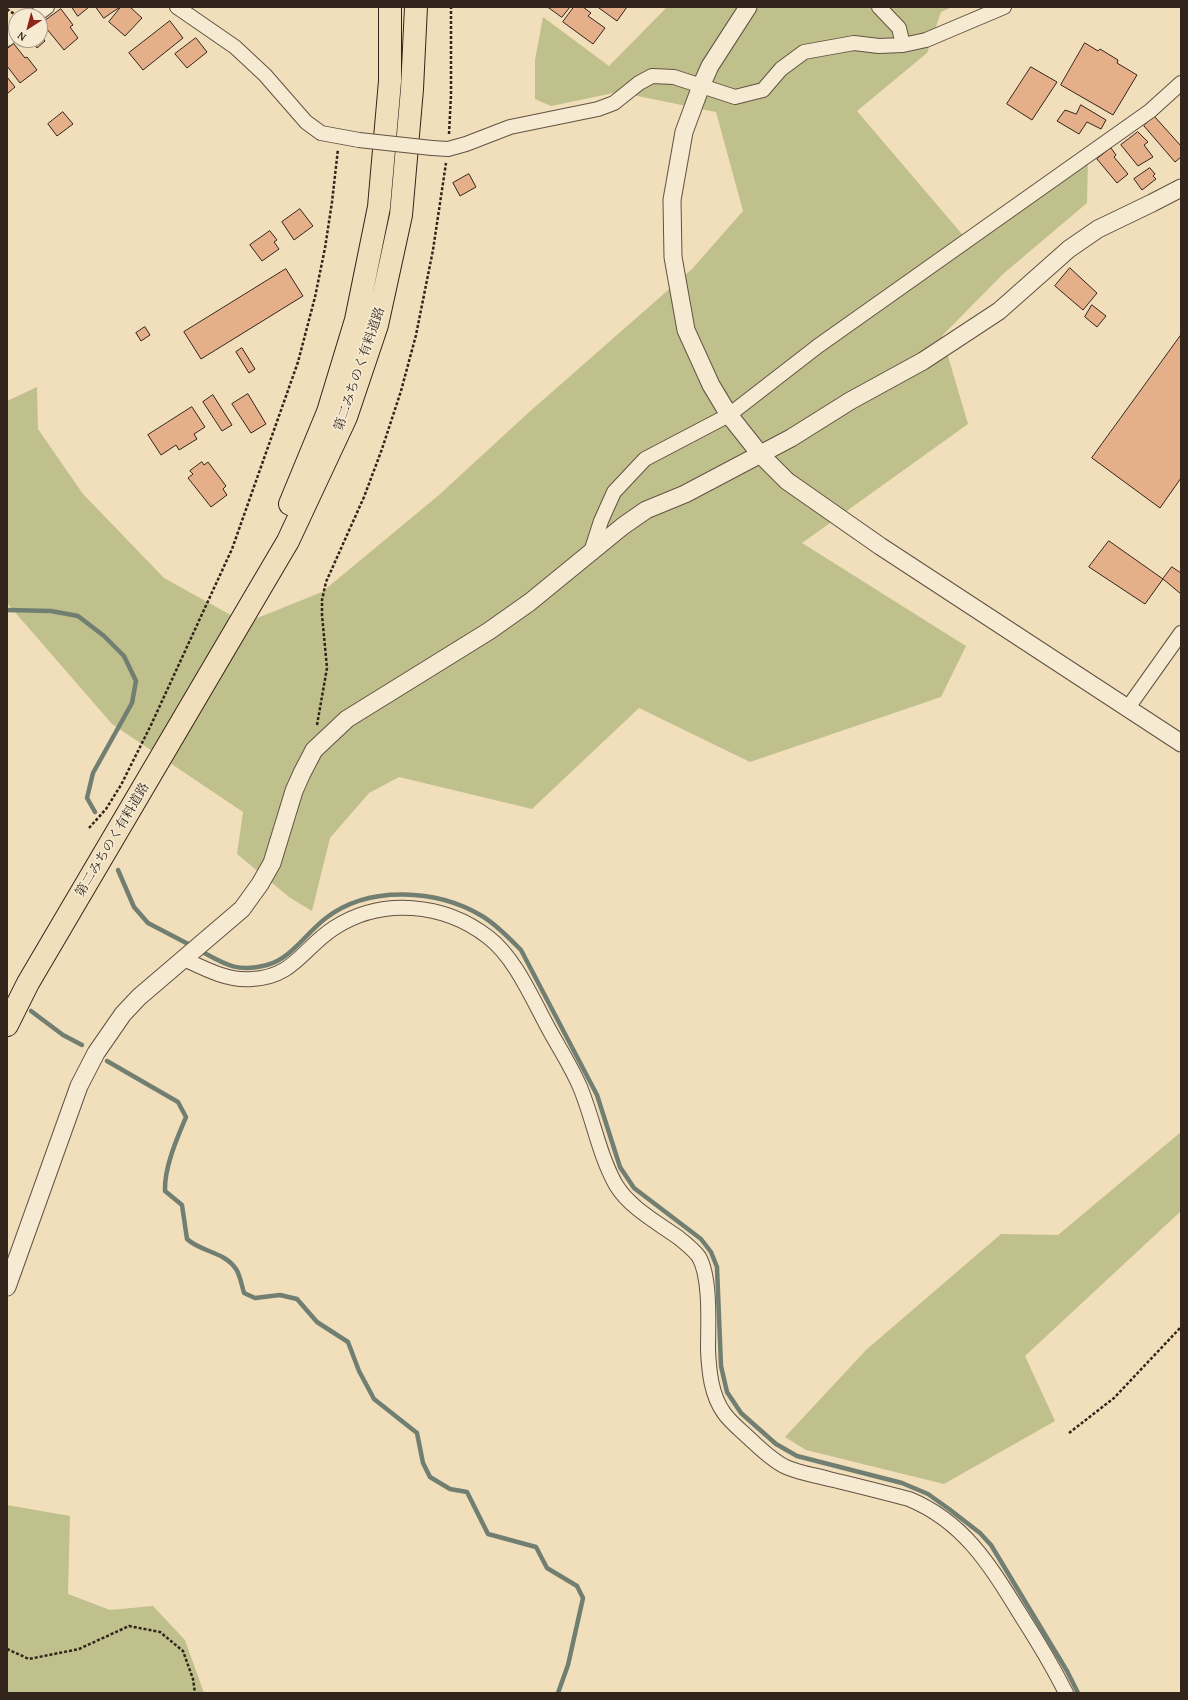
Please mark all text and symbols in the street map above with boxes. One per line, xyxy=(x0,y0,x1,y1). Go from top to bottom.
north arrow xyxy=(8,8,48,48)
text: N xyxy=(14,28,29,46)
street label: 第二みちのく有料道路 xyxy=(331,305,389,433)
street label: 第二みちのく有料道路 xyxy=(73,780,153,900)

